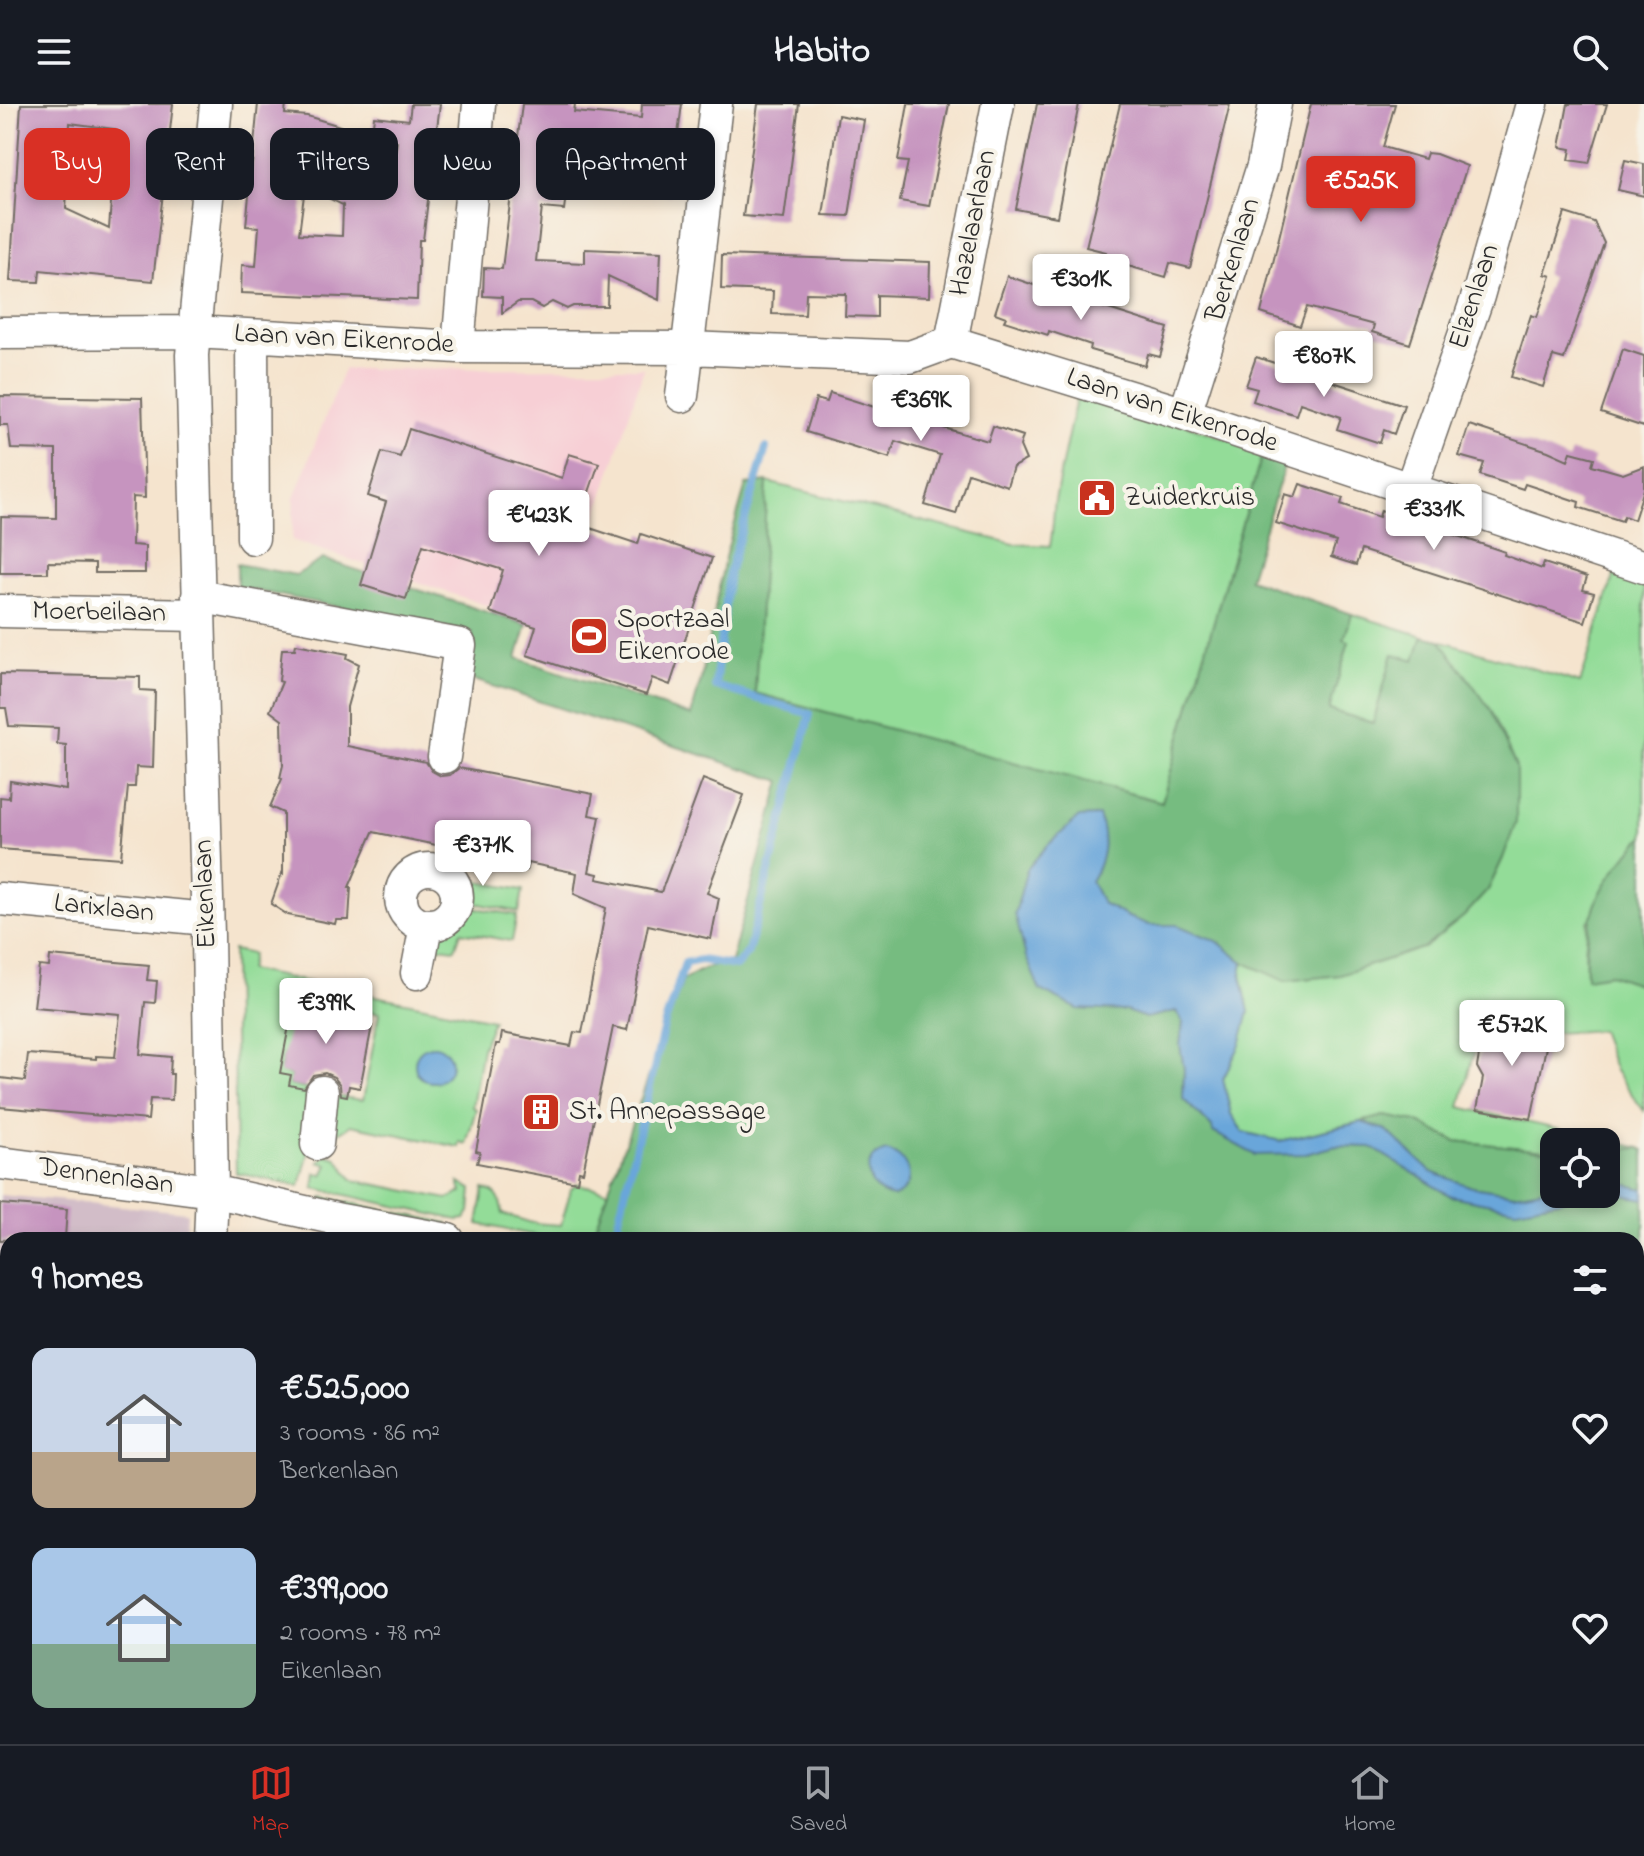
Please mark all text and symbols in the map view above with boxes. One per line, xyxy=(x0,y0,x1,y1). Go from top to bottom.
text: Habito xyxy=(774,26,870,79)
icon: menu xyxy=(32,30,76,74)
icon: search xyxy=(1568,30,1612,74)
chip: Buy xyxy=(24,128,130,200)
chip: Rent xyxy=(146,128,254,200)
chip: Filters xyxy=(270,128,398,200)
chip: New xyxy=(414,128,520,200)
chip: Apartment xyxy=(536,128,715,200)
street label: Hazelaarlaan xyxy=(940,146,1008,300)
pin: €525K xyxy=(1305,156,1417,224)
text: €525K xyxy=(1324,163,1398,201)
street label: Berkenlaan xyxy=(1195,193,1272,328)
street label: Elzenlaan xyxy=(1439,239,1511,355)
pin: €301K xyxy=(1025,254,1137,322)
text: €301K xyxy=(1051,261,1111,299)
street label: Laan van Eikenrode xyxy=(233,314,456,366)
pin: €807K xyxy=(1268,331,1380,399)
text: €807K xyxy=(1293,338,1355,376)
street label: Laan van Eikenrode xyxy=(1061,357,1284,465)
pin: €369K xyxy=(865,375,977,443)
text: €369K xyxy=(891,382,951,420)
public building icon: Zuiderkruis xyxy=(1076,477,1118,519)
place label: Zuiderkruis xyxy=(1125,478,1255,519)
pin: €331K xyxy=(1378,484,1490,552)
pin: €423K xyxy=(483,490,595,558)
text: €331K xyxy=(1404,491,1464,529)
text: €423K xyxy=(506,497,572,535)
street label: Moerbeilaan xyxy=(32,591,166,635)
place label: Sportzaal Eikenrode xyxy=(617,600,730,673)
sports icon: Sportzaal Eikenrode xyxy=(568,615,610,657)
pin: €371K xyxy=(427,820,539,888)
text: €371K xyxy=(453,827,513,865)
street label: Eikenlaan xyxy=(184,839,228,949)
street label: Larixlaan xyxy=(52,883,156,935)
pin: €399K xyxy=(270,978,382,1046)
text: €399K xyxy=(297,985,355,1023)
pin: €572K xyxy=(1456,1000,1568,1068)
text: €572K xyxy=(1477,1007,1547,1045)
building icon: St. Annepassage xyxy=(520,1091,562,1133)
place label: St. Annepassage xyxy=(569,1092,766,1133)
map controls xyxy=(1540,1128,1620,1208)
button: locate xyxy=(1540,1128,1620,1208)
street label: Dennenlaan xyxy=(35,1147,176,1207)
text: 9 homes xyxy=(32,1255,144,1305)
icon: filters xyxy=(1568,1258,1612,1302)
text: €525,000 xyxy=(280,1365,409,1415)
icon: home xyxy=(96,1380,192,1476)
icon: heart xyxy=(1568,1406,1612,1450)
text: 3 rooms · 86 m² xyxy=(280,1415,440,1453)
text: Berkenlaan xyxy=(280,1453,398,1491)
text: €399,000 xyxy=(280,1565,388,1615)
icon: home xyxy=(96,1580,192,1676)
icon: heart xyxy=(1568,1606,1612,1650)
text: 2 rooms · 78 m² xyxy=(280,1615,441,1653)
text: Eikenlaan xyxy=(280,1653,382,1691)
tab: Map xyxy=(249,1761,293,1841)
tab: Saved xyxy=(790,1761,847,1841)
tab: Home xyxy=(1344,1761,1395,1841)

